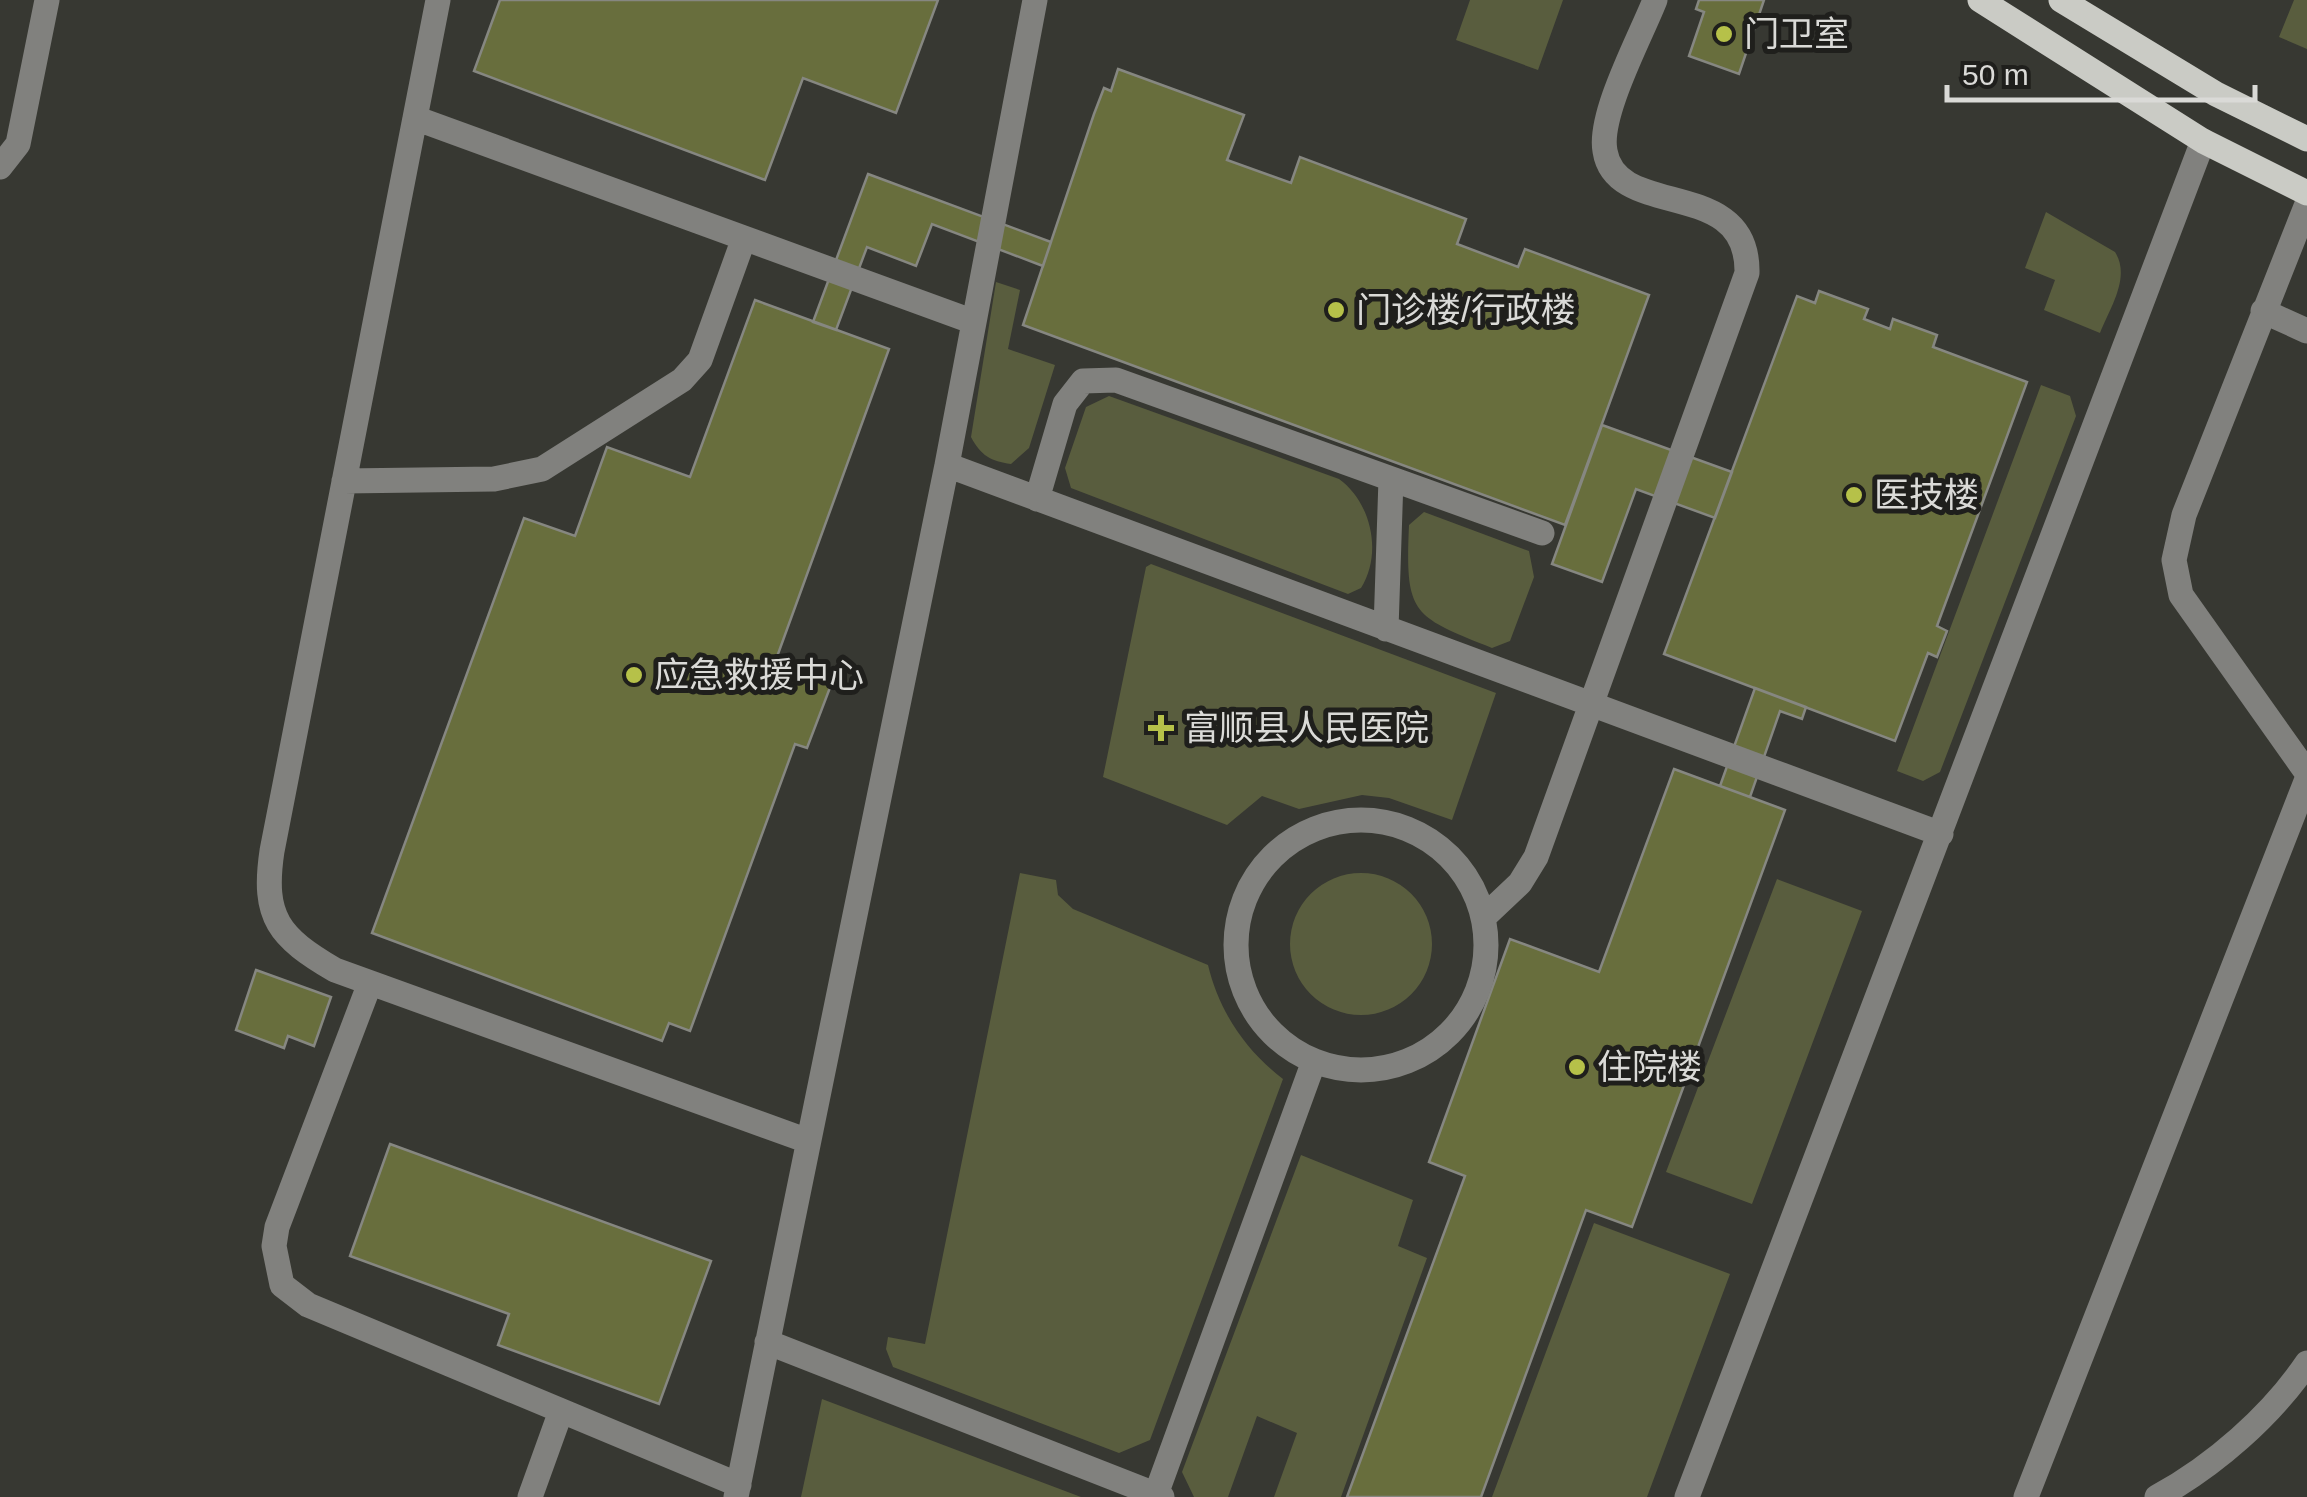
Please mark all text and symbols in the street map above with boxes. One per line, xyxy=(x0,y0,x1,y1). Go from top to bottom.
place label: 门卫室 xyxy=(1744,14,1849,53)
marker: 门卫室 xyxy=(1713,23,1735,45)
scale bar xyxy=(1947,40,2254,102)
text: 50 m xyxy=(1962,58,2029,91)
place label: 门诊楼/行政楼 xyxy=(1356,290,1576,329)
marker: 门诊楼/行政楼 xyxy=(1325,299,1347,321)
place label: 医技楼 xyxy=(1874,475,1979,514)
marker: 医技楼 xyxy=(1843,484,1865,506)
place label: 应急救援中心 xyxy=(654,655,864,694)
marker: 应急救援中心 xyxy=(623,664,645,686)
place label: 富顺县人民医院 xyxy=(1184,708,1429,747)
marker: 富顺县人民医院 xyxy=(1148,715,1174,741)
place label: 住院楼 xyxy=(1597,1047,1702,1086)
marker: 住院楼 xyxy=(1566,1056,1588,1078)

